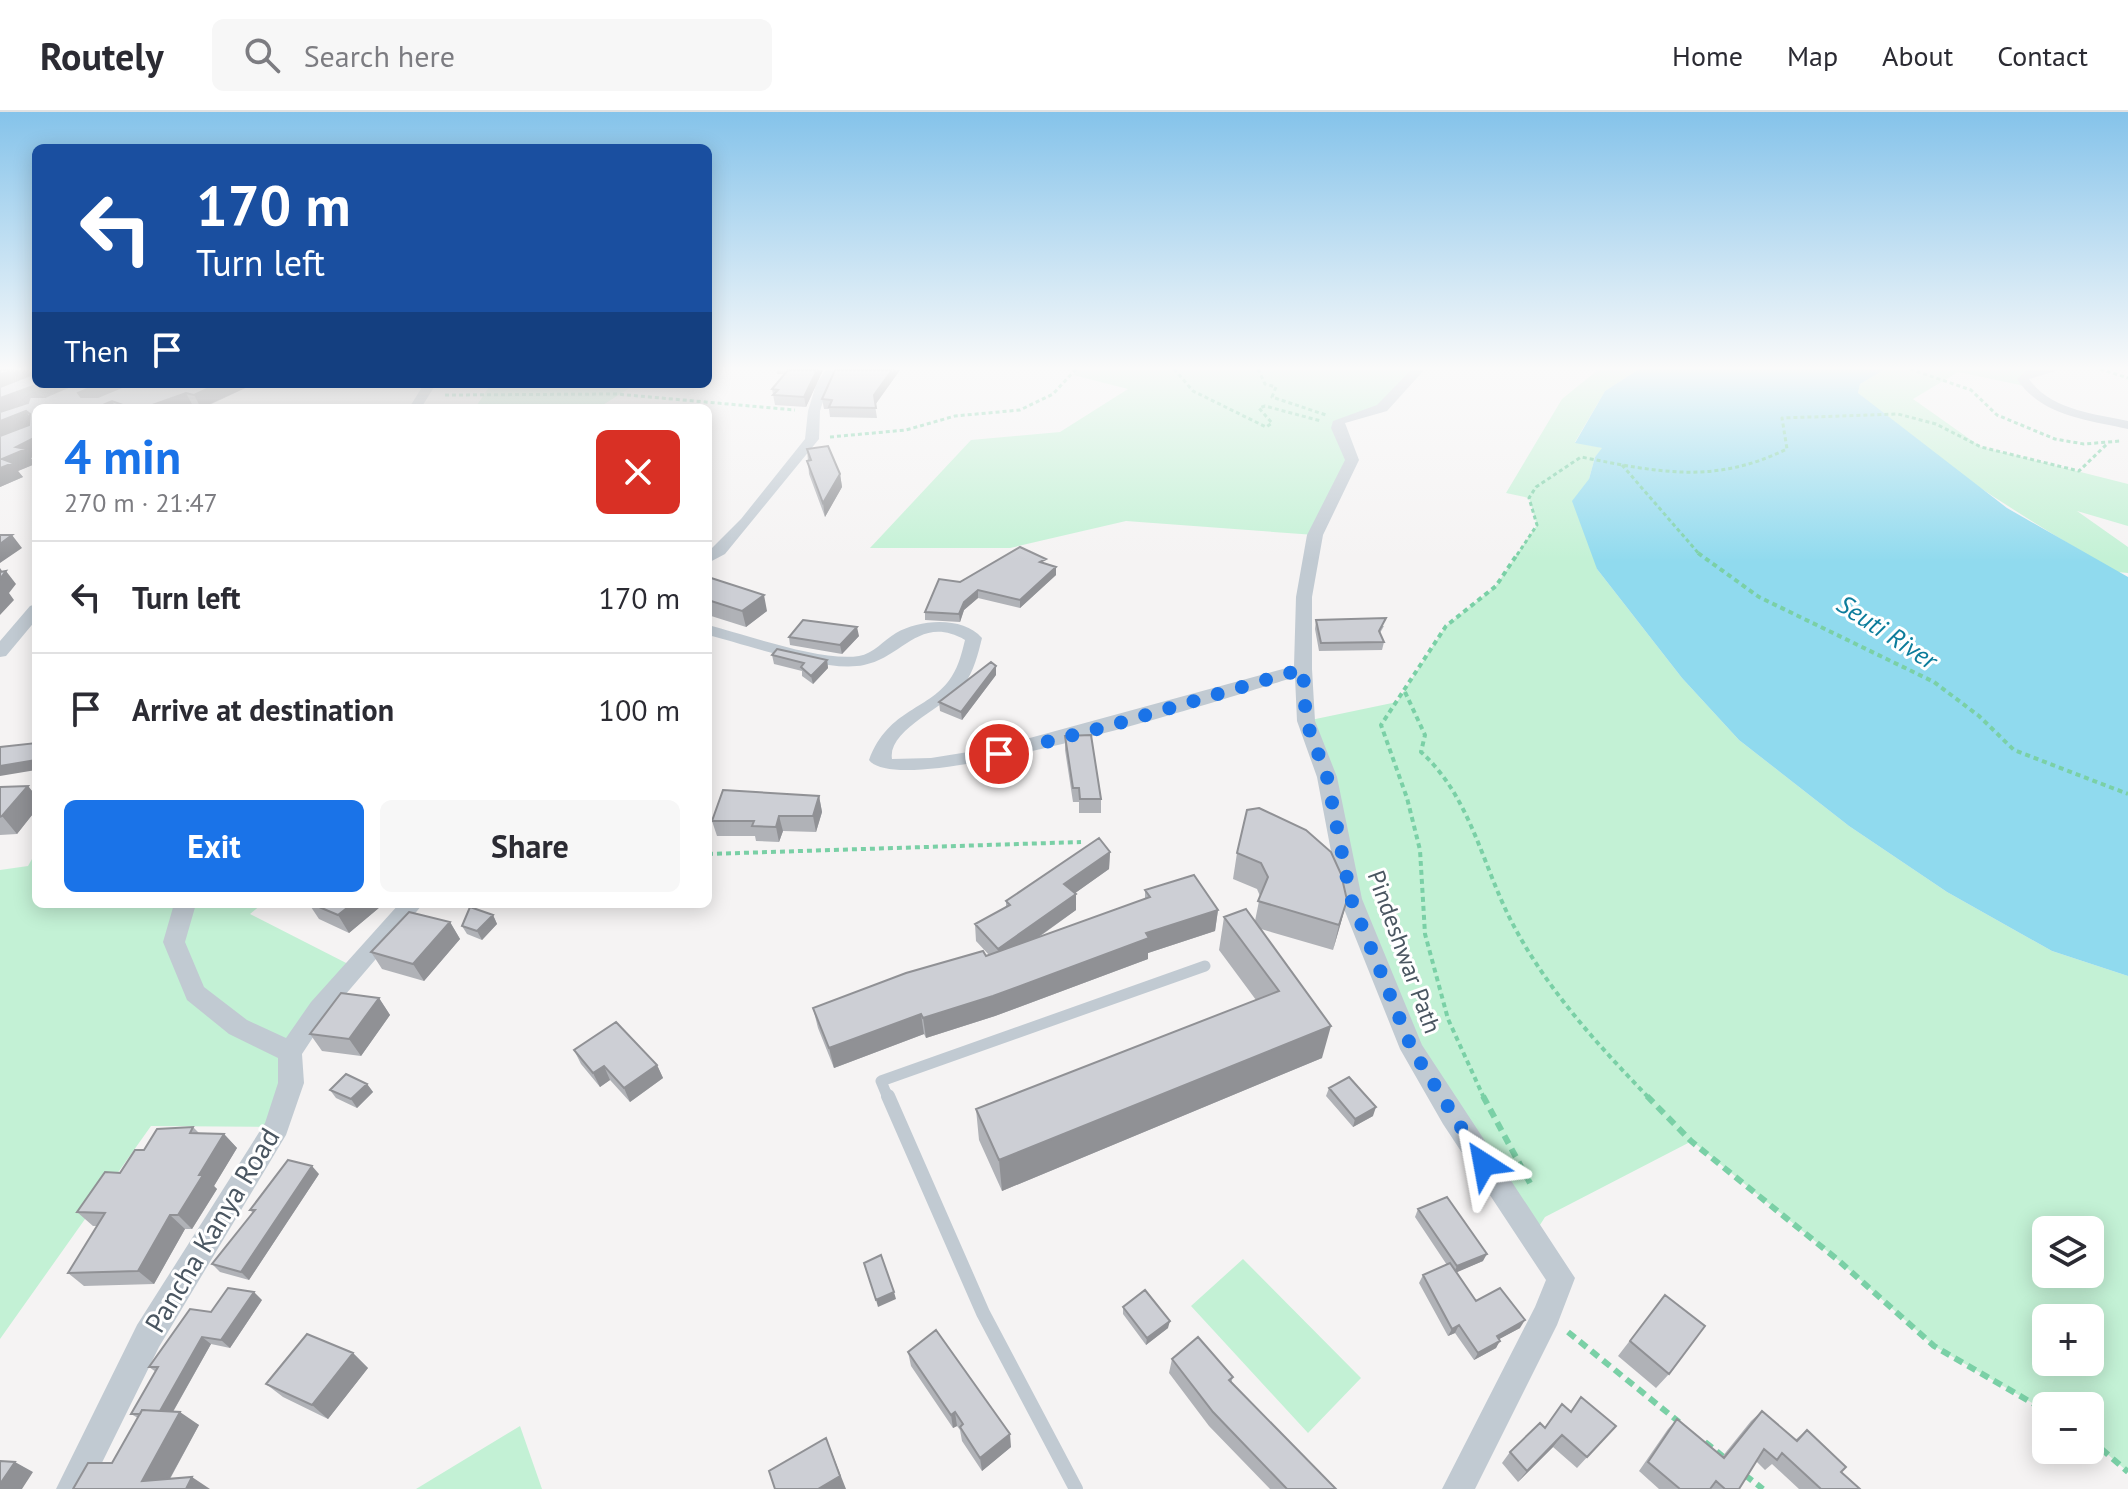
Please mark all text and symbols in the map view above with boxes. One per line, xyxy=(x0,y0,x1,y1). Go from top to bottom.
search box xyxy=(212,19,772,91)
text: Routely xyxy=(40,31,164,80)
icon: search xyxy=(240,33,284,77)
text: Search here xyxy=(304,36,455,75)
text: Home xyxy=(1672,37,1743,74)
text: Map xyxy=(1787,37,1838,74)
text: About xyxy=(1882,37,1953,74)
text: Contact xyxy=(1997,37,2088,74)
text: 170 m xyxy=(196,169,351,241)
icon: left xyxy=(64,176,168,280)
text: Turn left xyxy=(196,239,325,286)
icon: arrive xyxy=(145,328,189,372)
text: Then xyxy=(64,331,129,370)
text: 4 min xyxy=(64,425,181,487)
button: close xyxy=(596,430,680,514)
text: 270 m · 21:47 xyxy=(64,486,218,519)
icon: left xyxy=(64,575,108,619)
text: Turn left xyxy=(132,578,240,617)
text: 170 m xyxy=(599,578,680,617)
water label: Seuti River xyxy=(1831,587,1945,677)
icon: arrive xyxy=(64,687,108,731)
text: Arrive at destination xyxy=(132,690,394,729)
text: 100 m xyxy=(599,690,680,729)
pin xyxy=(965,720,1033,788)
icon: arrive xyxy=(977,732,1021,776)
button: Exit xyxy=(64,800,364,892)
button: Share xyxy=(380,800,680,892)
street label: Pindeshwar Path xyxy=(1361,866,1448,1038)
street label: Pancha Kanya Road xyxy=(136,1121,287,1339)
position arrow xyxy=(1442,1122,1526,1206)
map controls xyxy=(2032,1216,2104,1464)
button: layers xyxy=(2032,1216,2104,1288)
button: + xyxy=(2032,1304,2104,1376)
button: − xyxy=(2032,1392,2104,1464)

